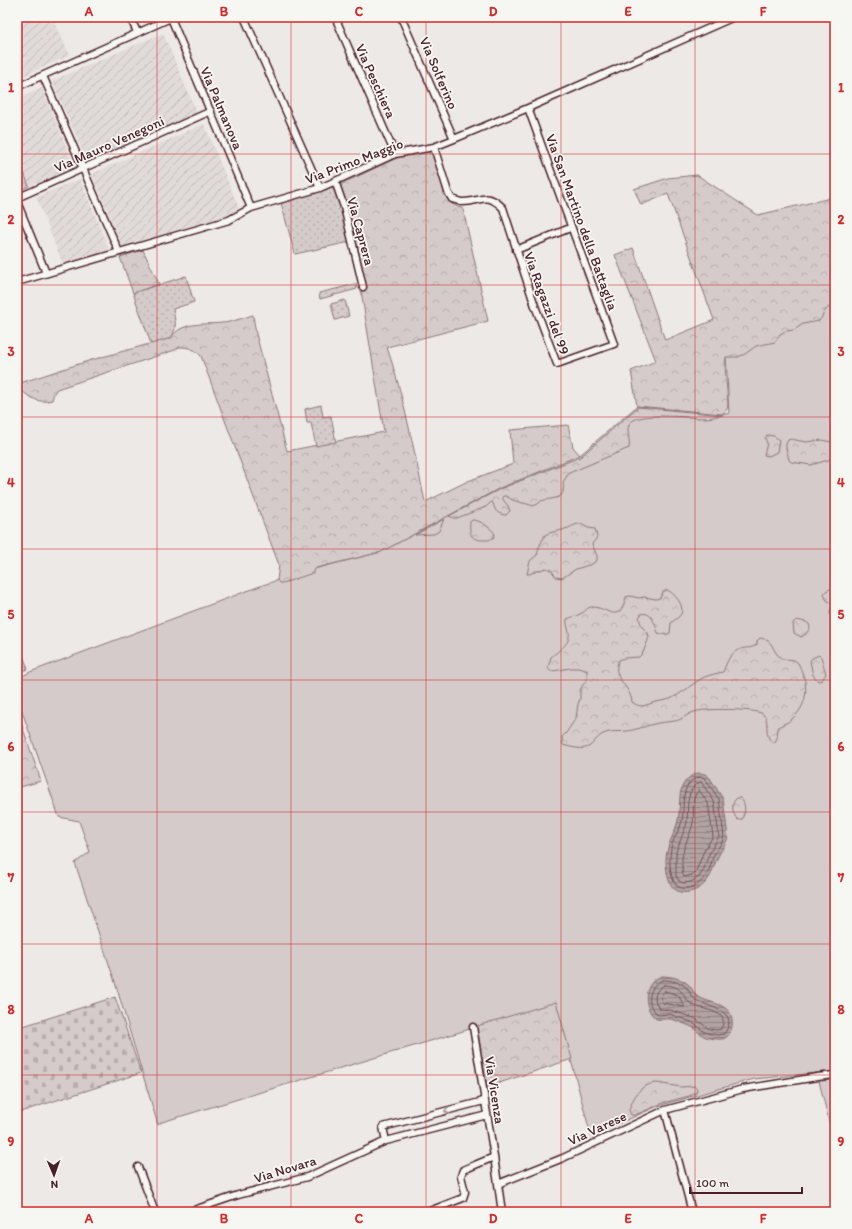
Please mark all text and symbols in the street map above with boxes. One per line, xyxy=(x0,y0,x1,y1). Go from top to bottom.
text: A xyxy=(84,4,94,19)
text: B xyxy=(220,4,229,19)
text: C xyxy=(355,4,364,19)
text: D xyxy=(489,4,498,19)
text: E xyxy=(624,4,632,19)
text: F xyxy=(760,4,767,19)
street label: Via Solferino xyxy=(416,34,461,112)
street label: Via Peschiera xyxy=(352,41,400,122)
street label: Via Palmanova xyxy=(196,64,247,153)
text: 1 xyxy=(8,80,14,95)
text: 1 xyxy=(838,80,844,95)
street label: Via Mauro Venegoni xyxy=(51,113,167,176)
street label: Via San Martino della Battaglia xyxy=(542,132,622,313)
street label: Via Primo Maggio xyxy=(303,135,406,188)
street label: Via Caprera xyxy=(343,195,378,267)
text: 2 xyxy=(8,212,15,227)
text: 2 xyxy=(838,212,845,227)
street label: Via Ragazzi del 99 xyxy=(520,249,573,357)
text: 3 xyxy=(7,344,15,359)
text: 3 xyxy=(837,344,845,359)
text: 4 xyxy=(7,475,15,490)
text: 4 xyxy=(837,475,845,490)
text: 5 xyxy=(8,607,15,622)
text: 5 xyxy=(838,607,845,622)
text: 6 xyxy=(8,739,15,754)
text: 6 xyxy=(838,739,845,754)
text: 7 xyxy=(7,870,15,885)
text: 7 xyxy=(837,870,845,885)
text: 8 xyxy=(7,1002,15,1017)
text: 8 xyxy=(837,1002,845,1017)
street label: Via Vicenza xyxy=(481,1055,508,1125)
one-way arrow xyxy=(443,1106,450,1114)
street label: Via Varese xyxy=(565,1107,629,1149)
text: 9 xyxy=(8,1134,15,1149)
text: 9 xyxy=(838,1134,845,1149)
street label: Via Novara xyxy=(252,1152,318,1187)
north arrow xyxy=(34,1155,74,1195)
scale bar xyxy=(690,1169,802,1195)
text: 100 m xyxy=(696,1176,729,1190)
text: N xyxy=(50,1178,58,1191)
text: A xyxy=(84,1211,94,1226)
text: B xyxy=(220,1211,229,1226)
text: C xyxy=(355,1211,364,1226)
text: D xyxy=(489,1211,498,1226)
text: E xyxy=(624,1211,632,1226)
text: F xyxy=(760,1211,767,1226)

